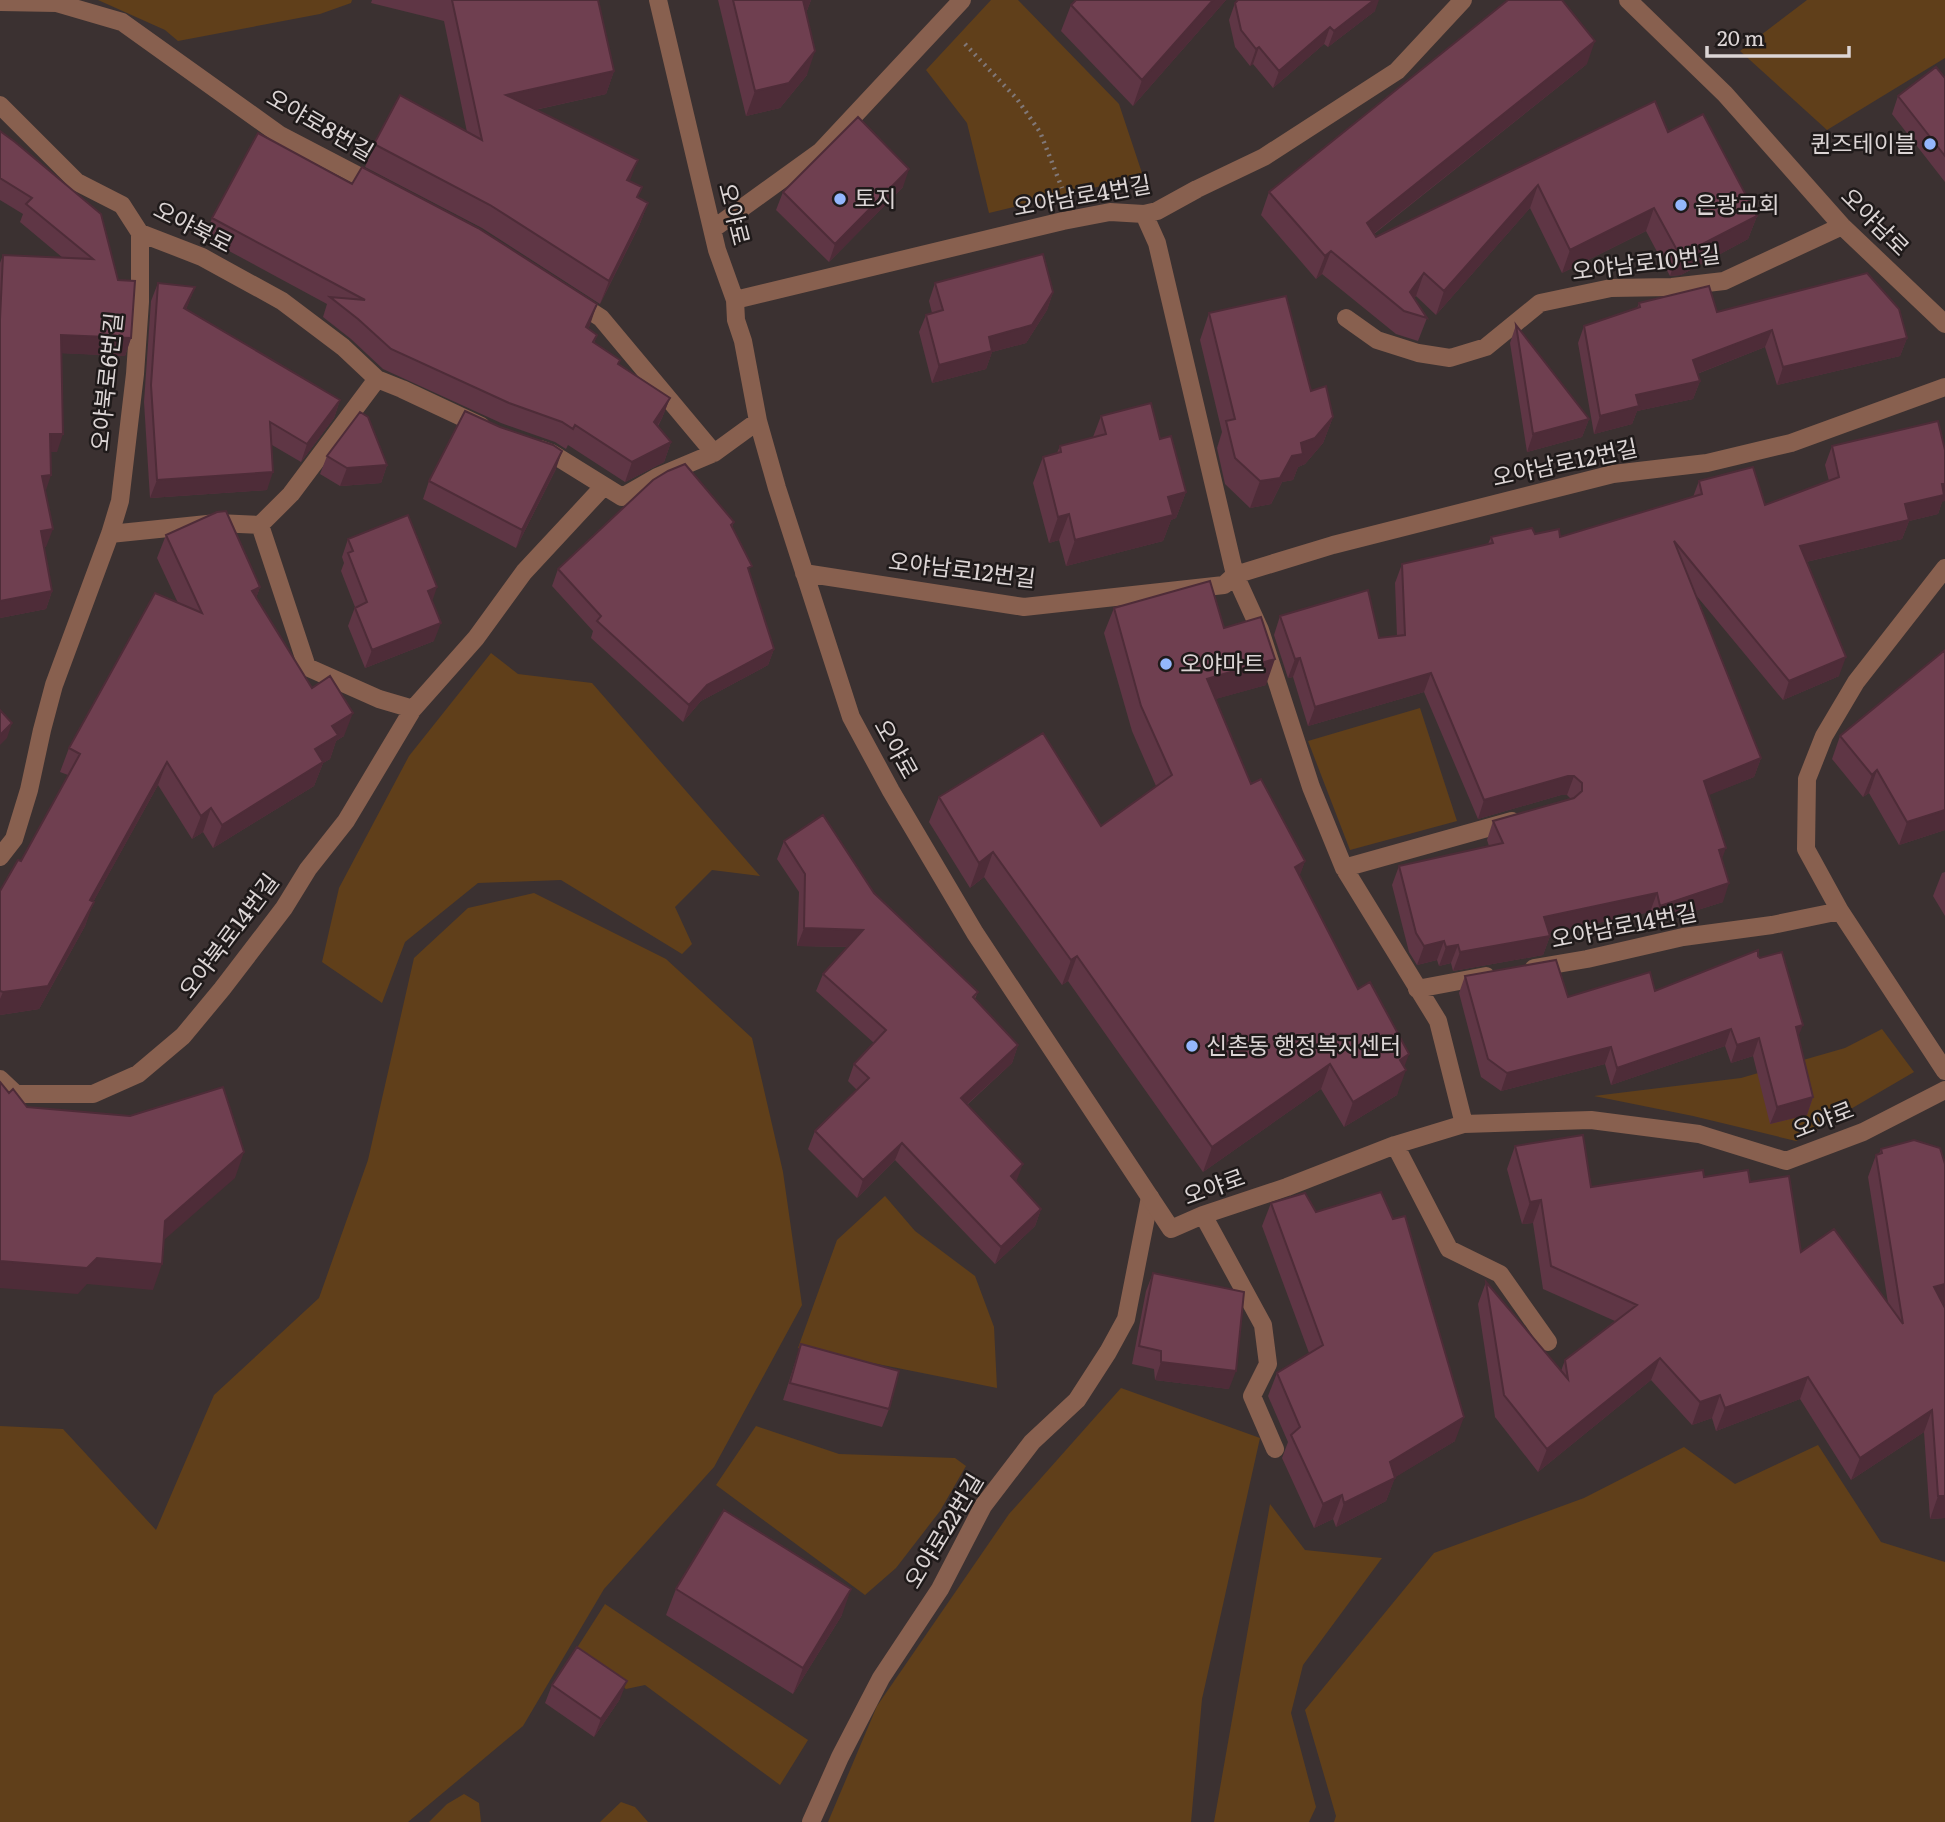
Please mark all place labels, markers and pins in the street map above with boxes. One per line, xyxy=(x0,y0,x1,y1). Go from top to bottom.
place label: 퀸즈테이블 xyxy=(1810,125,1916,159)
marker: 퀸즈테이블 xyxy=(1922,136,1938,152)
place label: 토지 xyxy=(854,180,896,214)
place label: 은광교회 xyxy=(1695,186,1780,220)
marker: 토지 xyxy=(832,191,848,207)
marker: 은광교회 xyxy=(1673,197,1689,213)
place label: 오야마트 xyxy=(1180,645,1265,679)
marker: 오야마트 xyxy=(1158,656,1174,672)
place label: 신촌동 행정복지센터 xyxy=(1206,1027,1401,1061)
marker: 신촌동 행정복지센터 xyxy=(1184,1038,1200,1054)

